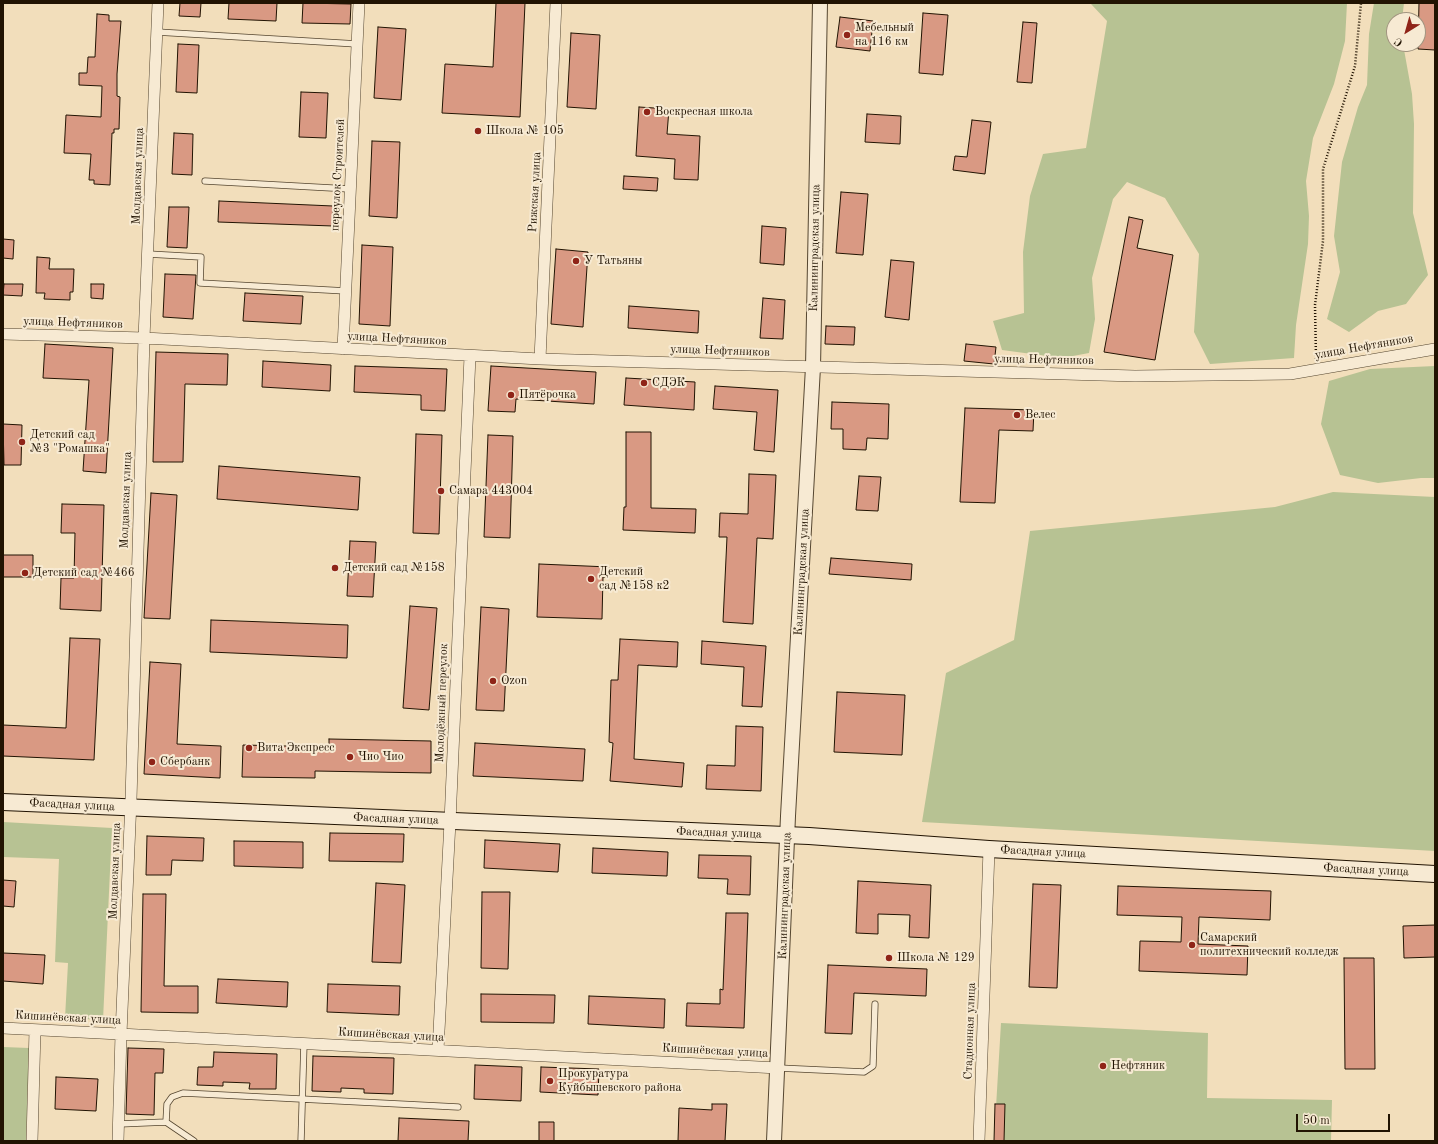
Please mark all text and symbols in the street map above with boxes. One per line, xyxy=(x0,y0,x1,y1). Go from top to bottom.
north arrow xyxy=(1386,12,1426,52)
place label: Мебельный на 116 км xyxy=(855,21,914,49)
marker: Мебельный на 116 км xyxy=(842,30,852,40)
text: С xyxy=(1393,35,1405,48)
place label: Воскресная школа xyxy=(655,105,753,119)
marker: Воскресная школа xyxy=(642,107,652,117)
street label: переулок Строителей xyxy=(328,118,348,232)
place label: Школа № 105 xyxy=(486,124,564,138)
marker: Школа № 105 xyxy=(473,126,483,136)
street label: Молдавская улица xyxy=(129,127,147,225)
street label: Рижская улица xyxy=(526,151,544,233)
street label: Калининградская улица xyxy=(807,184,823,312)
place label: У Татьяны xyxy=(584,254,642,268)
marker: У Татьяны xyxy=(571,256,581,266)
street label: улица Нефтяников xyxy=(23,314,123,332)
street label: улица Нефтяников xyxy=(347,329,447,349)
street label: улица Нефтяников xyxy=(1314,331,1414,363)
street label: улица Нефтяников xyxy=(670,342,770,360)
street label: улица Нефтяников xyxy=(994,352,1094,368)
place label: СДЭК xyxy=(652,376,685,390)
marker: СДЭК xyxy=(639,378,649,388)
place label: Пятёрочка xyxy=(519,388,576,402)
marker: Пятёрочка xyxy=(506,390,516,400)
place label: Велес xyxy=(1025,408,1056,422)
marker: Велес xyxy=(1012,410,1022,420)
place label: Детский сад №3 "Ромашка" xyxy=(30,428,110,456)
marker: Детский сад №3 "Ромашка" xyxy=(17,437,27,447)
street label: Молдавская улица xyxy=(117,451,135,549)
place label: Самара 443004 xyxy=(449,484,533,498)
marker: Самара 443004 xyxy=(436,486,446,496)
street label: Калининградская улица xyxy=(791,508,813,636)
place label: Детский сад №158 xyxy=(343,561,445,575)
marker: Детский сад №158 xyxy=(330,563,340,573)
place label: Детский сад №158 к2 xyxy=(599,565,669,593)
place label: Детский сад №466 xyxy=(33,566,135,580)
marker: Детский сад №466 xyxy=(20,568,30,578)
marker: Детский сад №158 к2 xyxy=(586,574,596,584)
street label: Молодёжный переулок xyxy=(433,643,451,763)
place label: Ozon xyxy=(501,674,527,688)
marker: Ozon xyxy=(488,676,498,686)
place label: Вита Экспресс xyxy=(257,741,334,755)
marker: Вита Экспресс xyxy=(244,743,254,753)
place label: Чио Чио xyxy=(358,750,404,764)
marker: Чио Чио xyxy=(345,752,355,762)
place label: Сбербанк xyxy=(160,755,210,769)
marker: Сбербанк xyxy=(147,757,157,767)
street label: Фасадная улица xyxy=(29,796,115,814)
street label: Фасадная улица xyxy=(353,810,439,828)
street label: Молдавская улица xyxy=(106,822,124,920)
street label: Фасадная улица xyxy=(676,824,762,842)
street label: Калининградская улица xyxy=(776,832,794,960)
street label: Фасадная улица xyxy=(1000,843,1086,861)
street label: Фасадная улица xyxy=(1323,861,1409,879)
place label: Самарский политехнический колледж xyxy=(1200,931,1339,959)
marker: Самарский политехнический колледж xyxy=(1187,940,1197,950)
place label: Школа № 129 xyxy=(897,951,975,965)
marker: Школа № 129 xyxy=(884,953,894,963)
street label: Стадионная улица xyxy=(961,982,979,1080)
street label: Кишинёвская улица xyxy=(15,1008,121,1028)
street label: Кишинёвская улица xyxy=(338,1025,444,1045)
street label: Кишинёвская улица xyxy=(662,1041,768,1061)
place label: Нефтяник xyxy=(1111,1059,1165,1073)
marker: Нефтяник xyxy=(1098,1061,1108,1071)
place label: Прокуратура Куйбышевского района xyxy=(558,1067,681,1095)
marker: Прокуратура Куйбышевского района xyxy=(545,1076,555,1086)
scale bar xyxy=(1298,1106,1392,1132)
text: 50 m xyxy=(1303,1115,1330,1127)

